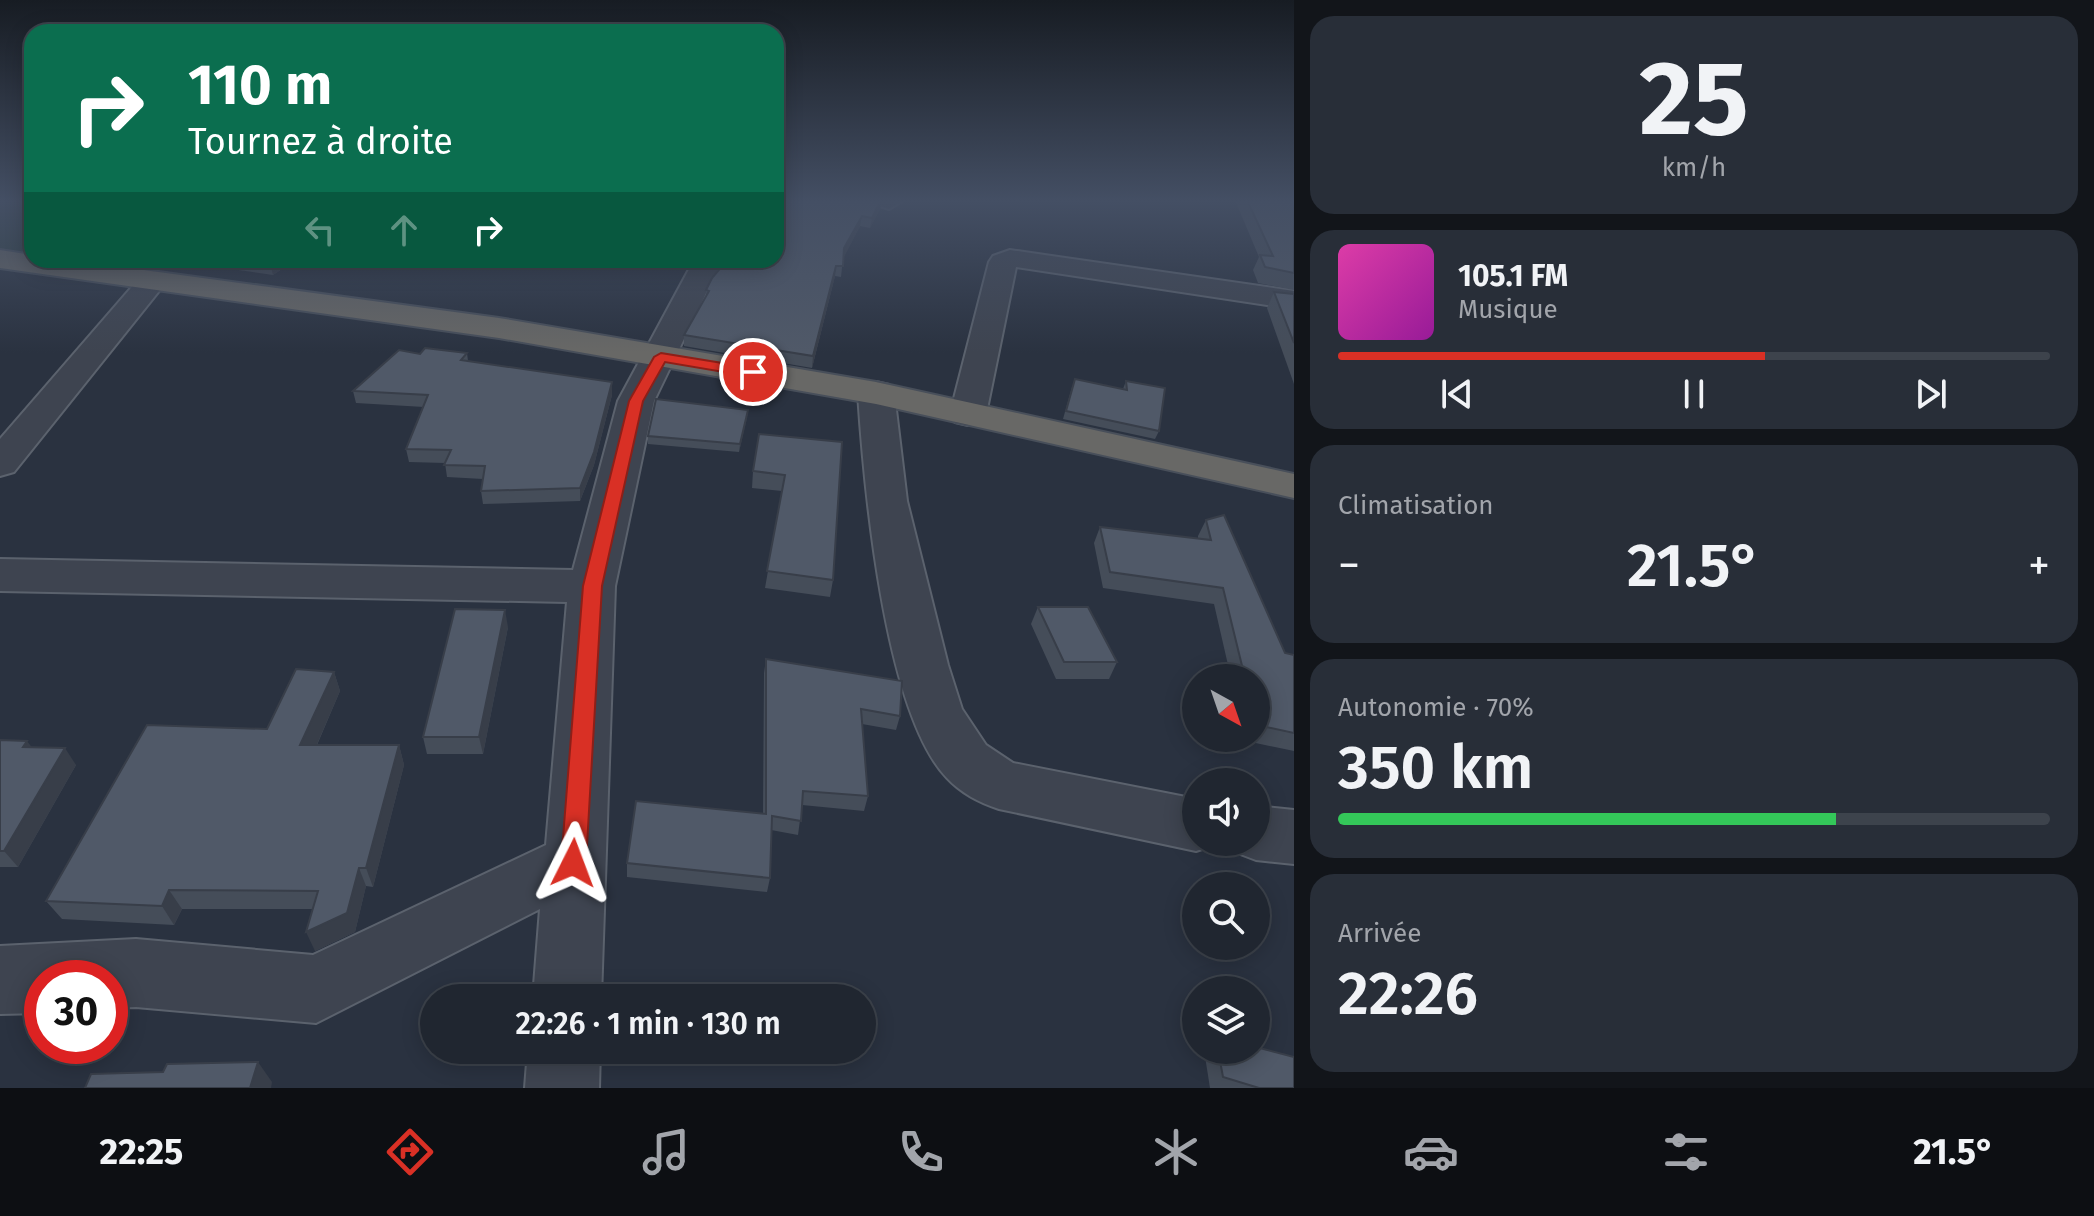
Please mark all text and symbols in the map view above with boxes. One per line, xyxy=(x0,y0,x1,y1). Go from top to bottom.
text: 25 xyxy=(1639,37,1749,162)
text: 110 m xyxy=(188,52,332,119)
icon: right xyxy=(56,56,160,160)
text: Tournez à droite xyxy=(188,120,453,164)
text: km/h xyxy=(1662,152,1726,183)
icon: left xyxy=(298,208,342,252)
icon: ahead xyxy=(382,208,426,252)
icon: right xyxy=(466,208,510,252)
text: 105.1 FM xyxy=(1458,258,1568,294)
text: Musique xyxy=(1458,294,1558,325)
pin xyxy=(719,338,787,406)
icon: arrive xyxy=(731,350,775,394)
icon: previous xyxy=(1435,372,1479,416)
icon: pause xyxy=(1672,372,1716,416)
icon: next xyxy=(1909,372,1953,416)
text: Climatisation xyxy=(1338,490,1494,521)
text: 21.5° xyxy=(1627,530,1761,602)
text: − xyxy=(1338,539,1360,592)
text: + xyxy=(2028,539,2050,592)
north arrow xyxy=(1182,664,1270,752)
map controls xyxy=(1182,664,1270,1064)
text: Autonomie · 70% xyxy=(1338,692,1534,723)
text: 350 km xyxy=(1338,732,1533,804)
button: sound xyxy=(1182,768,1270,856)
position arrow xyxy=(531,821,615,905)
button: search xyxy=(1182,872,1270,960)
text: Arrivée xyxy=(1338,918,1421,949)
text: 22:26 xyxy=(1338,958,1478,1030)
speed limit sign: 30 xyxy=(24,960,128,1064)
button: layers xyxy=(1182,976,1270,1064)
text: 22:26 · 1 min · 130 m xyxy=(515,1006,781,1042)
icon: directions xyxy=(382,1124,438,1180)
icon: music xyxy=(638,1124,694,1180)
icon: phone xyxy=(893,1124,949,1180)
icon: climate xyxy=(1148,1124,1204,1180)
icon: car xyxy=(1403,1124,1459,1180)
icon: filters xyxy=(1658,1124,1714,1180)
text: 22:25 xyxy=(100,1130,183,1174)
text: 21.5° xyxy=(1913,1130,1994,1174)

